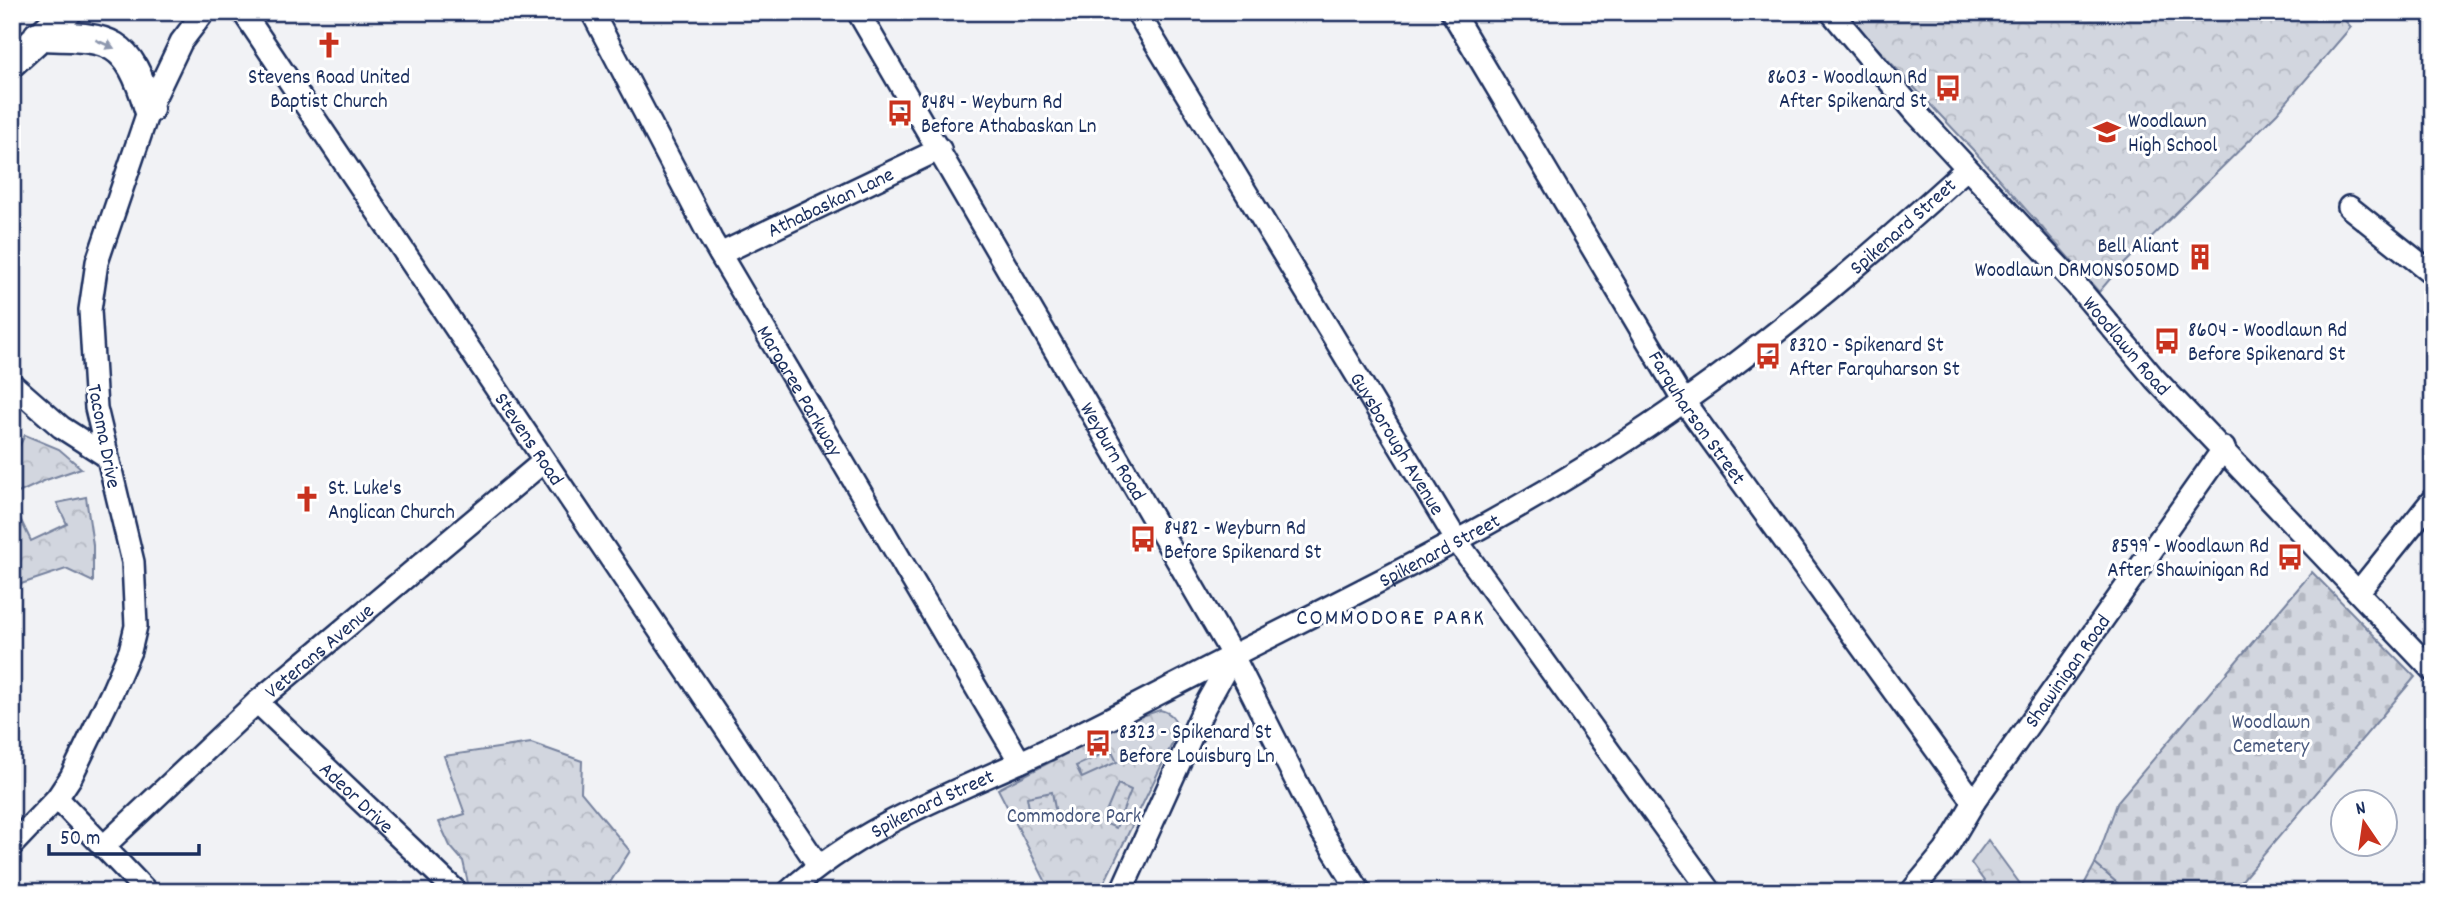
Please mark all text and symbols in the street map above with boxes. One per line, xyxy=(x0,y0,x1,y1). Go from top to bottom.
church icon: Stevens Road United Baptist Church xyxy=(314,30,344,60)
one-way arrow xyxy=(95,38,116,49)
place label: Stevens Road United Baptist Church xyxy=(248,64,410,118)
place label: 8603 - Woodlawn Rd After Spikenard St xyxy=(1767,64,1927,118)
bus stop icon: 8603 - Woodlawn Rd After Spikenard St xyxy=(1933,73,1963,103)
place label: 8484 - Weyburn Rd Before Athabaskan Ln xyxy=(921,89,1097,143)
bus stop icon: 8484 - Weyburn Rd Before Athabaskan Ln xyxy=(885,98,915,128)
place label: Woodlawn High School xyxy=(2128,108,2217,162)
school or university icon: Woodlawn High School xyxy=(2092,117,2122,147)
street label: Athabaskan Lane xyxy=(763,161,900,247)
street label: Spikenard Street xyxy=(1844,172,1965,284)
place label: Bell Aliant Woodlawn DRMONS050MD xyxy=(1975,233,2179,287)
building icon: Bell Aliant Woodlawn DRMONS050MD xyxy=(2185,242,2215,272)
street label: Woodlawn Road xyxy=(2074,291,2176,404)
place label: 8604 - Woodlawn Rd Before Spikenard St xyxy=(2188,317,2347,371)
street label: Margaree Parkway xyxy=(747,321,849,464)
bus stop icon: 8604 - Woodlawn Rd Before Spikenard St xyxy=(2152,326,2182,356)
place label: 8320 - Spikenard St After Farquharson St xyxy=(1789,332,1960,386)
bus stop icon: 8320 - Spikenard St After Farquharson St xyxy=(1753,341,1783,371)
street label: Farquharson Street xyxy=(1639,346,1752,492)
street label: Guysborough Avenue xyxy=(1340,367,1450,522)
street label: Tacoma Drive xyxy=(77,382,127,491)
street label: Stevens Road xyxy=(485,387,570,493)
street label: Weyburn Road xyxy=(1070,398,1152,507)
place label: St. Luke's Anglican Church xyxy=(328,475,455,529)
church icon: St. Luke's Anglican Church xyxy=(292,484,322,514)
street label: Spikenard Street xyxy=(1374,507,1507,597)
place label: 8482 - Weyburn Rd Before Spikenard St xyxy=(1164,515,1322,569)
bus stop icon: 8482 - Weyburn Rd Before Spikenard St xyxy=(1128,524,1158,554)
place label: 8599 - Woodlawn Rd After Shawinigan Rd xyxy=(2107,533,2269,587)
bus stop icon: 8599 - Woodlawn Rd After Shawinigan Rd xyxy=(2275,542,2305,572)
street label: Veterans Avenue xyxy=(259,598,382,707)
district label: COMMODORE PARK xyxy=(1296,603,1486,636)
street label: Shawinigan Road xyxy=(2019,610,2120,735)
park label: Woodlawn Cemetery xyxy=(2232,709,2310,763)
place label: 8323 - Spikenard St Before Louisburg Ln xyxy=(1119,719,1275,773)
bus stop icon: 8323 - Spikenard St Before Louisburg Ln xyxy=(1083,728,1113,758)
street label: Adeor Drive xyxy=(311,756,399,842)
street label: Spikenard Street xyxy=(866,763,1000,848)
north arrow xyxy=(2330,788,2400,858)
text: N xyxy=(2353,796,2369,824)
park label: Commodore Park xyxy=(1007,803,1141,833)
scale bar xyxy=(49,813,200,857)
text: 50 m xyxy=(60,825,100,855)

